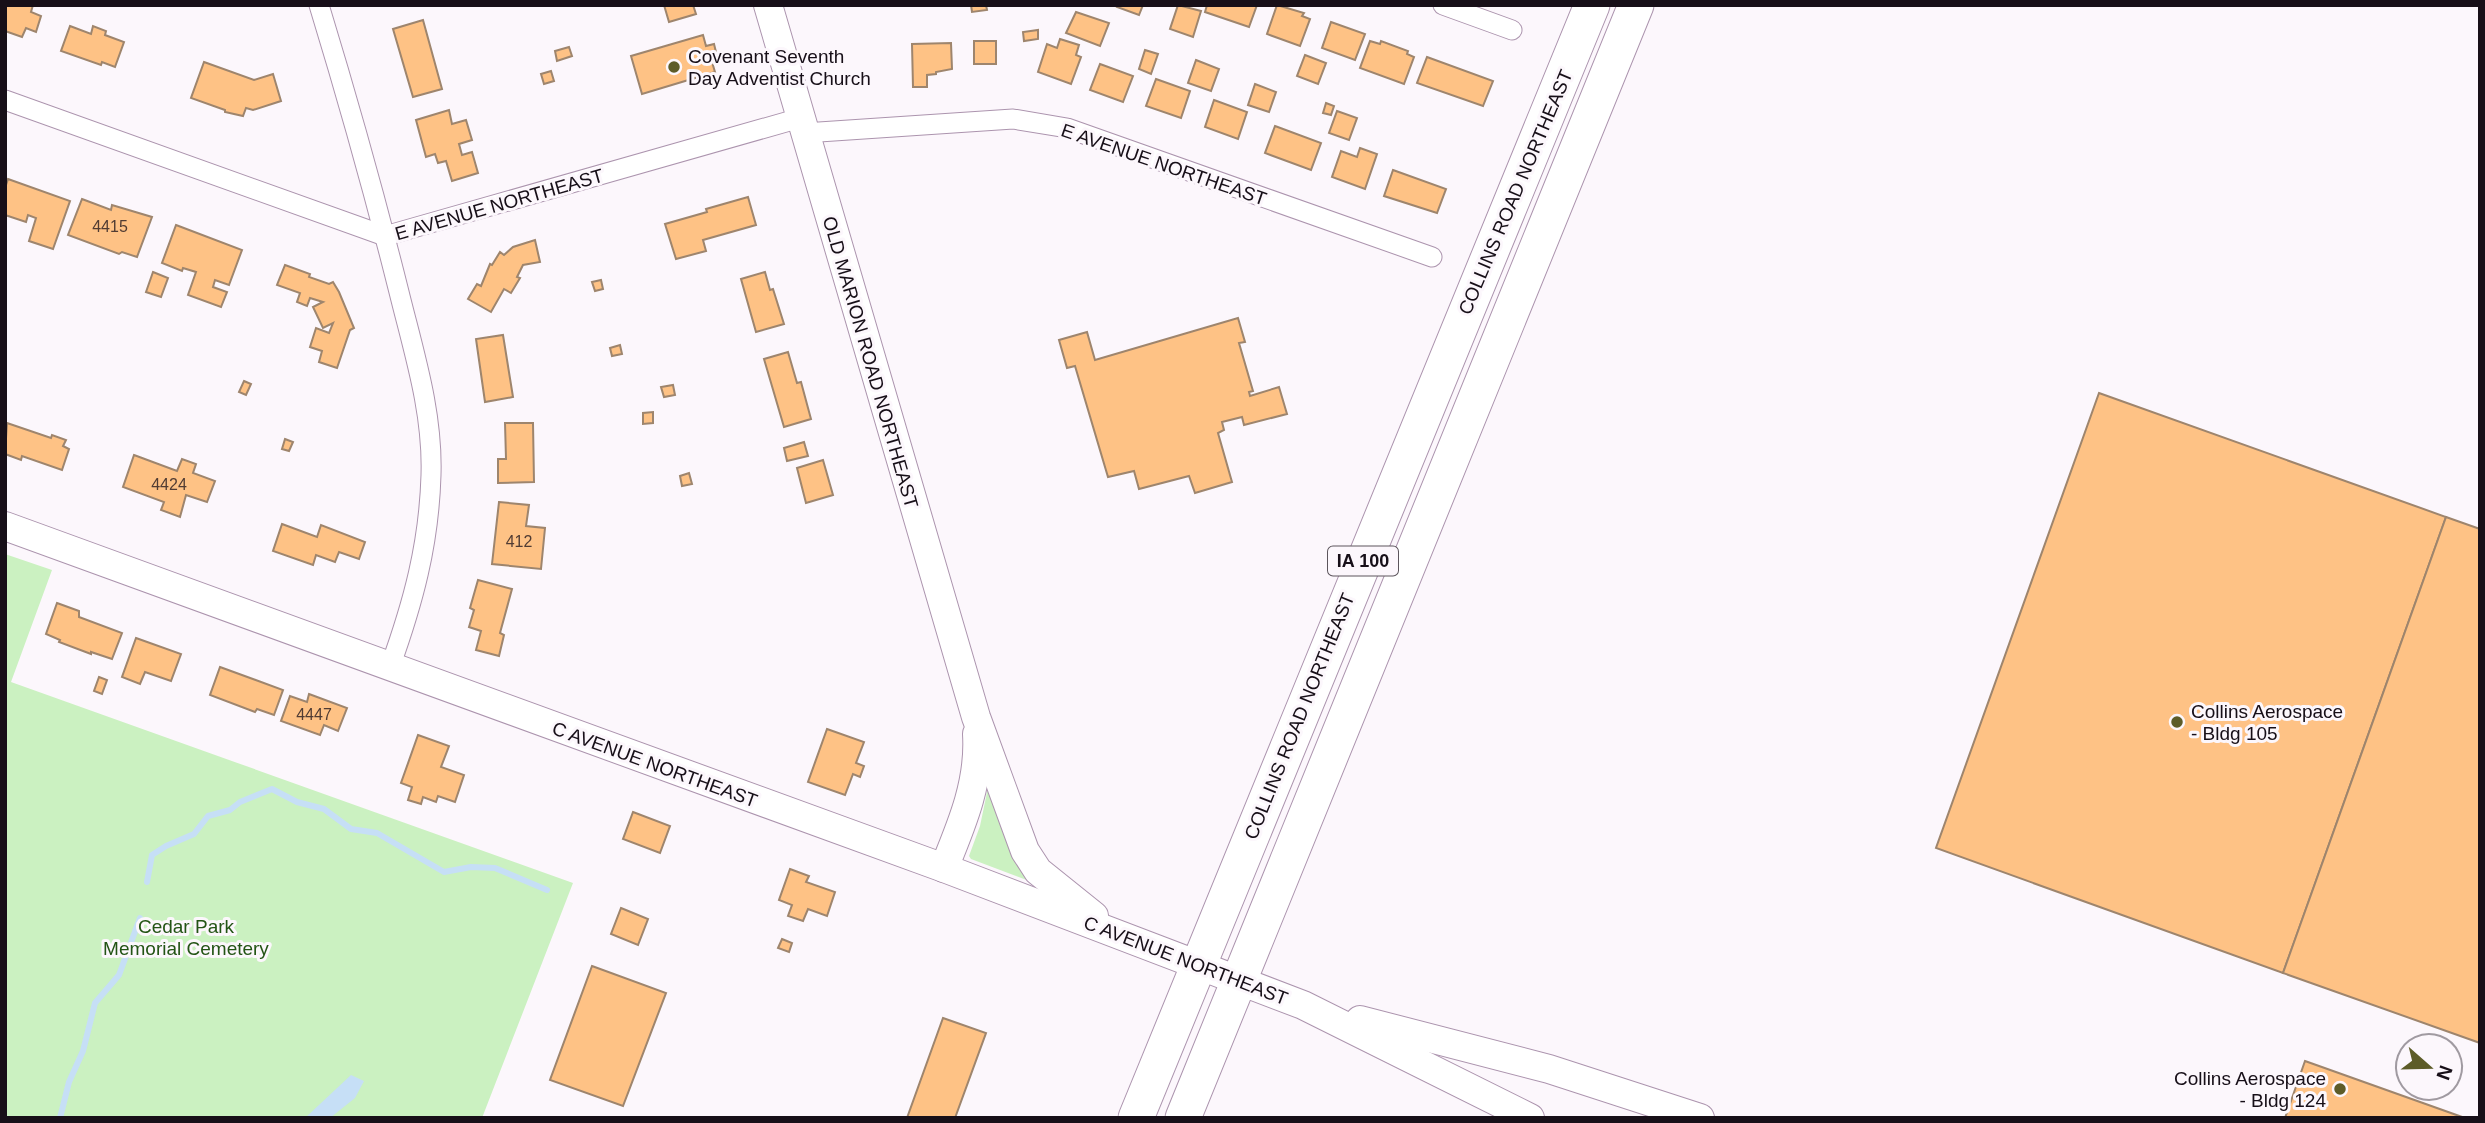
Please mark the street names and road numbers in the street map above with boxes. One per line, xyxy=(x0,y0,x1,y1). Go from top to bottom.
street label: COLLINS ROAD NORTHEAST xyxy=(1454,66,1577,318)
street label: E AVENUE NORTHEAST xyxy=(1058,119,1270,210)
street label: E AVENUE NORTHEAST xyxy=(393,165,606,244)
street label: OLD MARION ROAD NORTHEAST xyxy=(819,214,922,511)
road number: IA 100 xyxy=(1328,546,1398,576)
street label: COLLINS ROAD NORTHEAST xyxy=(1240,590,1359,842)
street label: C AVENUE NORTHEAST xyxy=(549,718,761,812)
street label: C AVENUE NORTHEAST xyxy=(1081,912,1291,1009)

